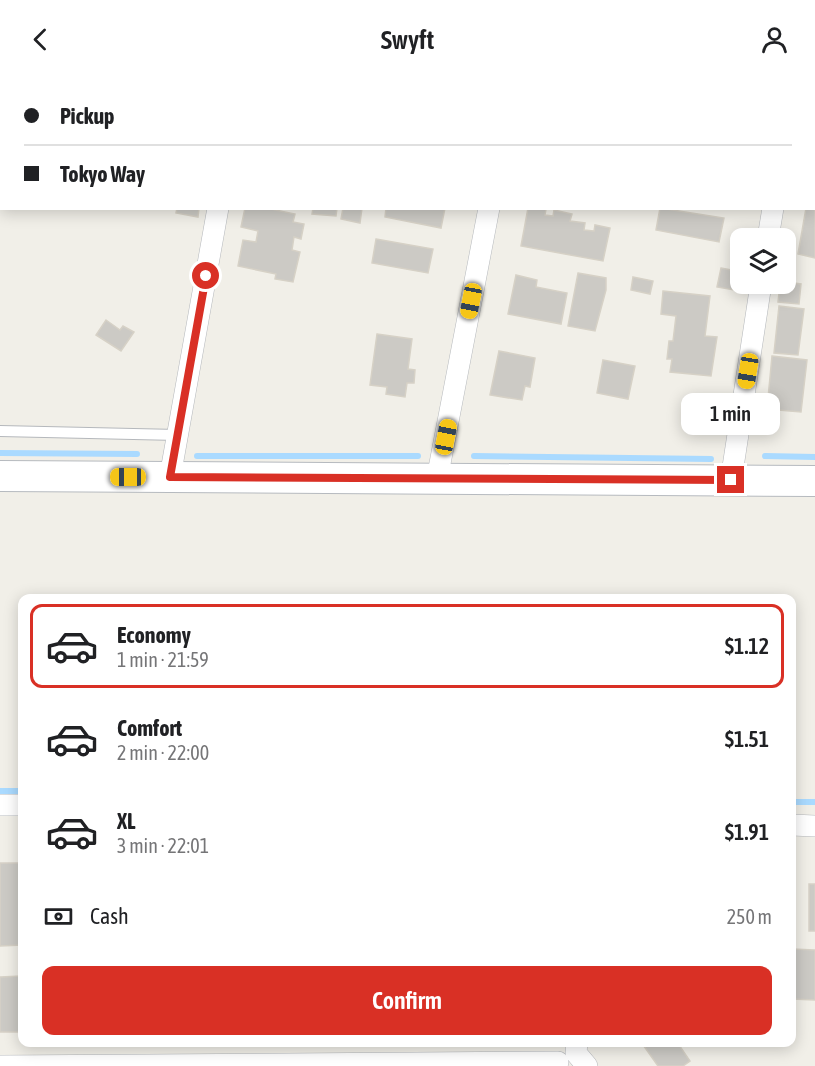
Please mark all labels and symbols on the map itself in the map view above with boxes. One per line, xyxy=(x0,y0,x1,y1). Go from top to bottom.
route start xyxy=(192,262,219,289)
car xyxy=(459,282,483,320)
car xyxy=(736,352,760,390)
callout: 1 min xyxy=(682,393,780,435)
car xyxy=(434,418,458,456)
route end xyxy=(717,466,744,493)
car xyxy=(110,468,146,486)

